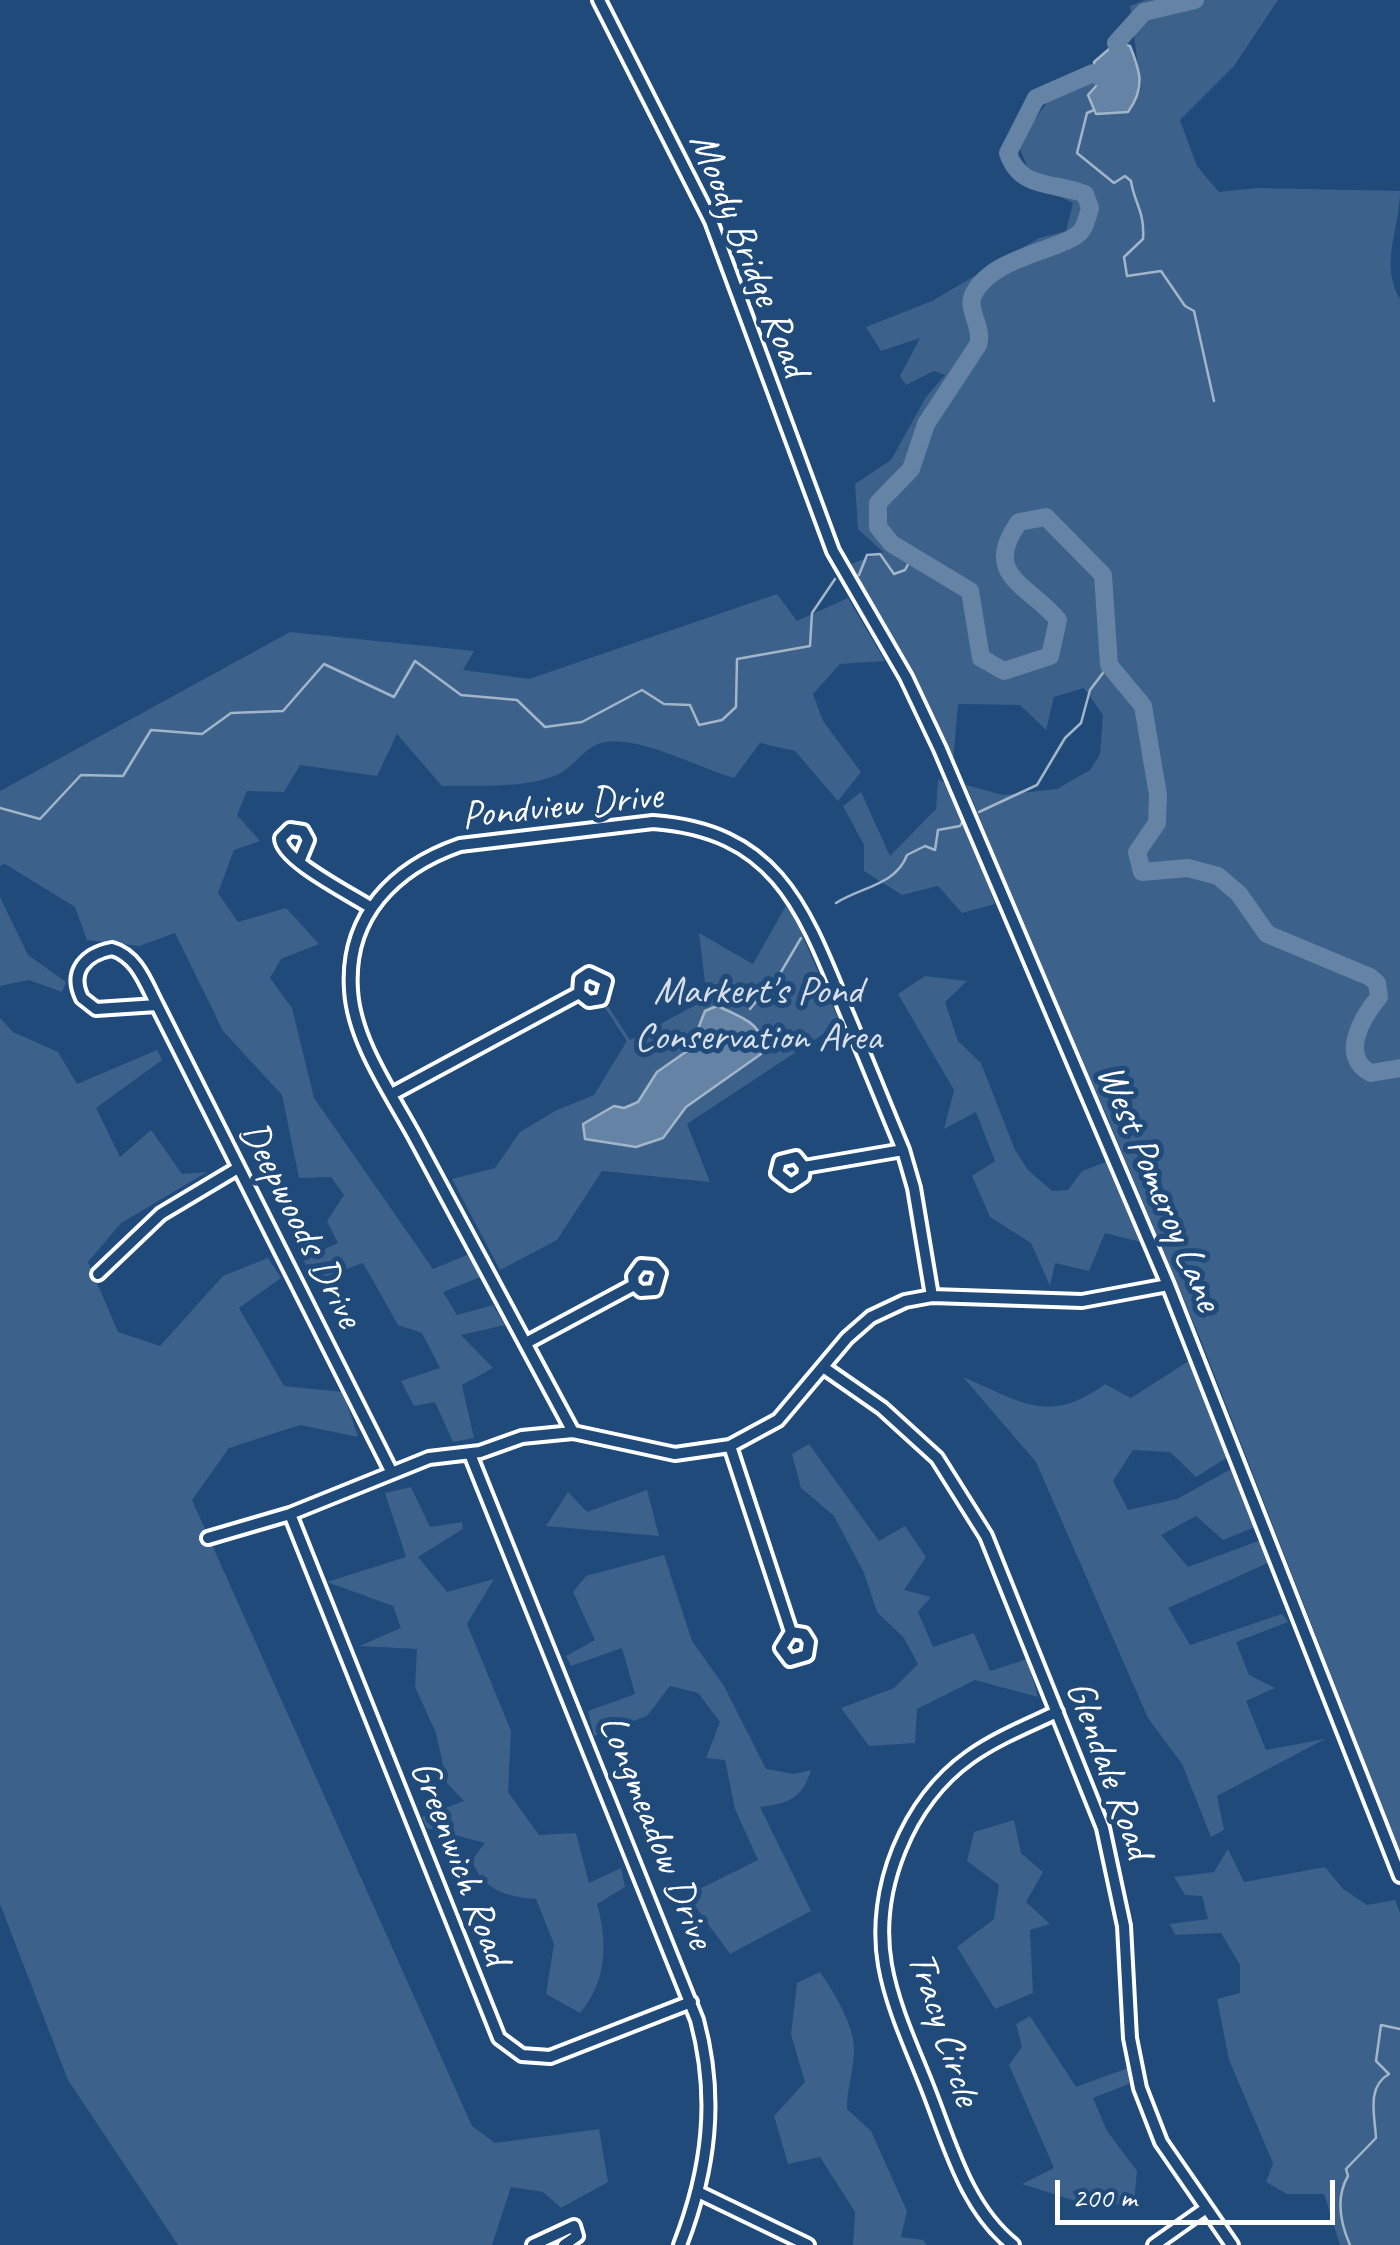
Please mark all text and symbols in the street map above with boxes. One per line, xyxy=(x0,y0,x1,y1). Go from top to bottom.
street label: Moody Bridge Road xyxy=(677,126,819,384)
street label: Pondview Drive xyxy=(459,773,665,841)
park label: Markert's Pond Conservation Area xyxy=(634,969,882,1063)
street label: West Pomeroy Lane xyxy=(1085,1058,1231,1318)
street label: Deepwoods Drive xyxy=(228,1114,372,1336)
street label: Glendale Road xyxy=(1054,1674,1162,1866)
street label: Longmeadow Drive xyxy=(586,1708,724,1956)
street label: Greenwich Road xyxy=(398,1754,520,1972)
street label: Tracy Circle xyxy=(896,1946,990,2112)
scale bar xyxy=(1060,2160,1340,2222)
text: 200 m xyxy=(1072,2178,1137,2216)

